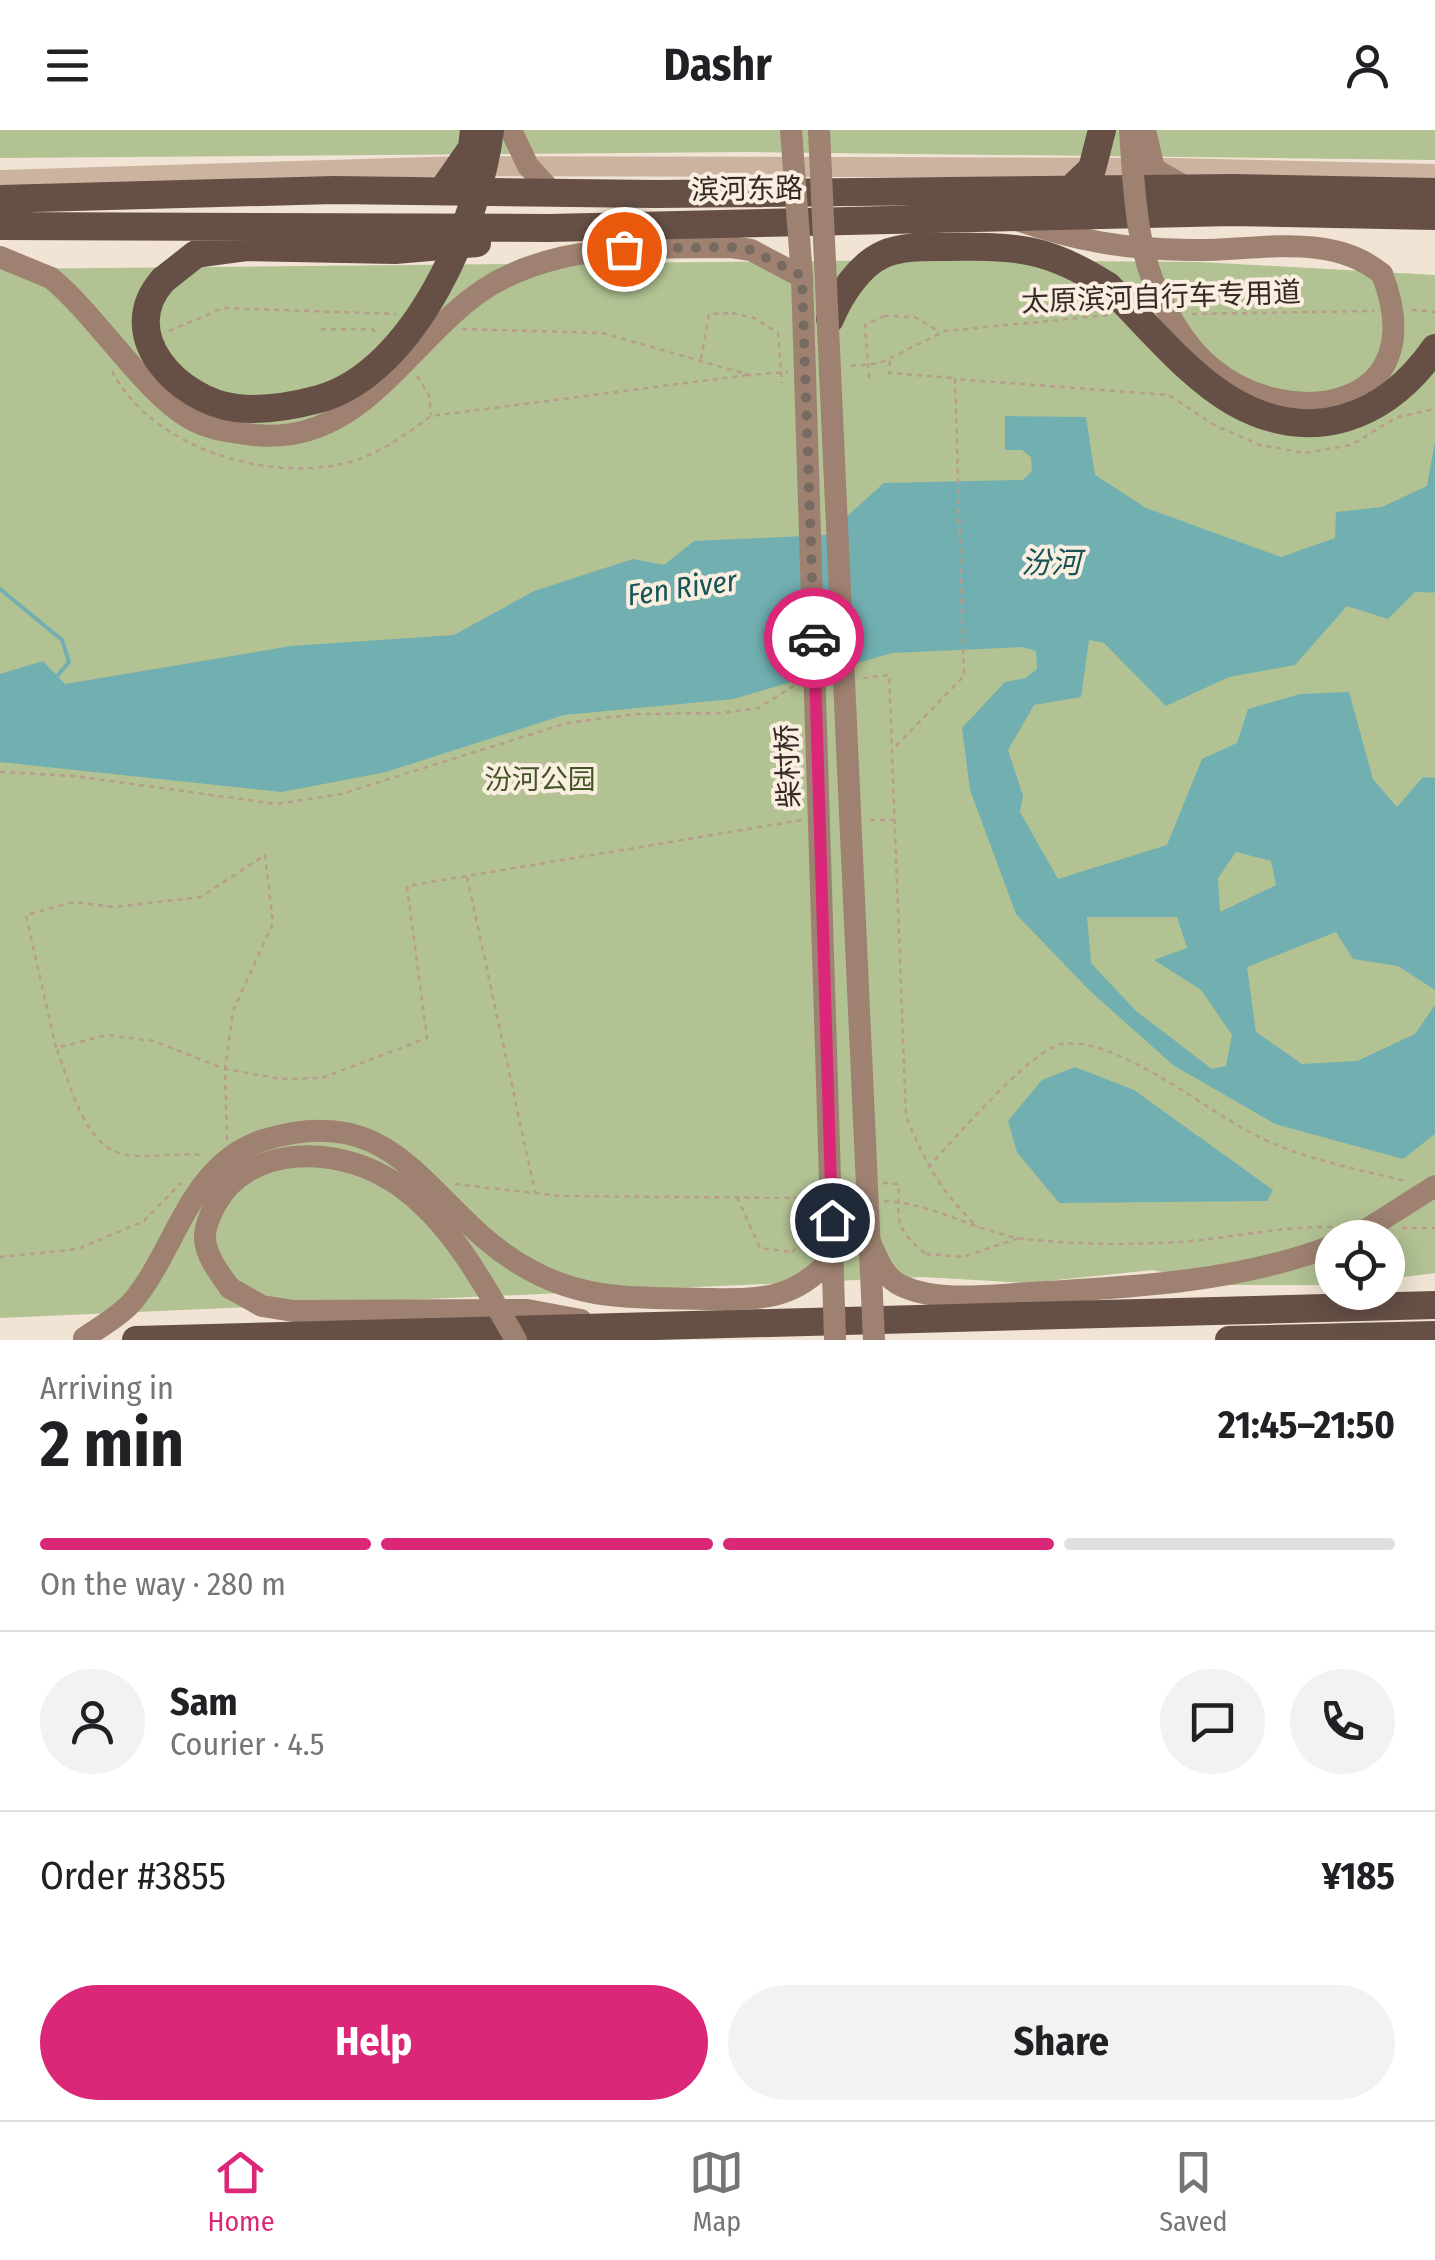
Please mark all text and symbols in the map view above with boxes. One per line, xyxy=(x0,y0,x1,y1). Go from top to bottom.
icon: menu xyxy=(40,38,95,93)
text: Dashr xyxy=(663,38,772,92)
icon: person xyxy=(1340,38,1395,93)
street label: 滨河东路 xyxy=(691,172,803,206)
pin xyxy=(582,207,667,292)
icon: bag xyxy=(597,222,652,277)
street label: 太原滨河自行车专用道 xyxy=(1021,276,1301,318)
water label: 汾河 xyxy=(1021,545,1086,581)
water label: Fen River xyxy=(625,562,741,614)
courier xyxy=(764,588,864,688)
icon: car xyxy=(787,611,842,666)
street label: 柴村桥 xyxy=(770,723,806,809)
park label: 汾河公园 xyxy=(484,763,596,796)
pin xyxy=(790,1178,875,1263)
icon: home xyxy=(805,1193,860,1248)
map controls xyxy=(1315,1220,1405,1310)
button: locate xyxy=(1315,1220,1405,1310)
text: Arriving in xyxy=(40,1369,174,1407)
text: 21:45–21:50 xyxy=(1218,1402,1395,1448)
text: 2 min xyxy=(40,1405,184,1483)
text: On the way · 280 m xyxy=(40,1565,286,1603)
button: person xyxy=(40,1669,145,1774)
button: chat xyxy=(1160,1669,1265,1774)
button: phone xyxy=(1290,1669,1395,1774)
text: Sam xyxy=(170,1679,238,1725)
text: Courier · 4.5 xyxy=(170,1725,325,1763)
text: Order #3855 xyxy=(40,1853,226,1899)
text: ¥185 xyxy=(1322,1853,1395,1899)
button: Help xyxy=(40,1985,708,2100)
button: Share xyxy=(728,1985,1395,2100)
tab: Home xyxy=(207,2145,274,2238)
tab: Map xyxy=(689,2145,744,2238)
tab: Saved xyxy=(1159,2145,1228,2238)

